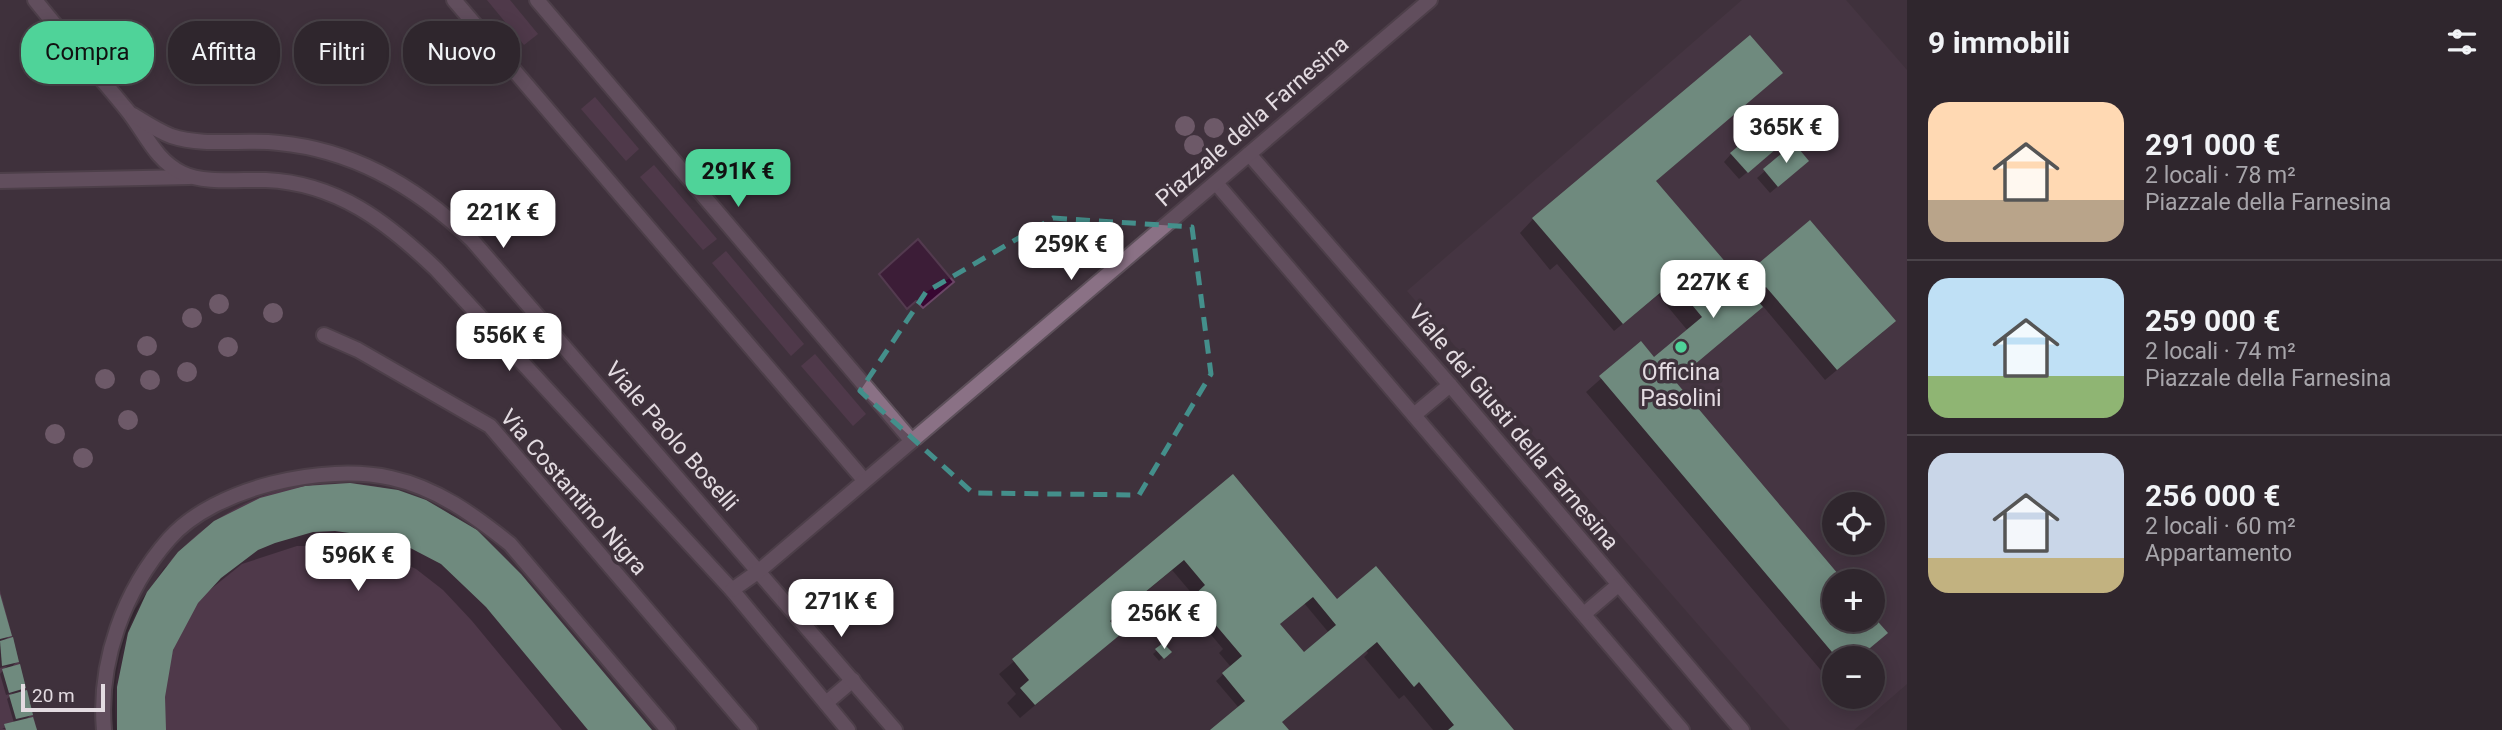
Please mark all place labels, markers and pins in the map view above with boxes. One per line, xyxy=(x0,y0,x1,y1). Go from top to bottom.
pin: 365K € xyxy=(1729,106,1843,165)
pin: 291K € xyxy=(681,150,795,209)
pin: 221K € xyxy=(446,190,560,250)
pin: 259K € xyxy=(1014,222,1128,282)
pin: 227K € xyxy=(1656,260,1770,320)
pin: 556K € xyxy=(452,314,566,373)
marker: Officina Pasolini xyxy=(1673,339,1689,355)
place label: Officina Pasolini xyxy=(1640,359,1722,412)
pin: 596K € xyxy=(301,534,415,593)
pin: 271K € xyxy=(784,580,898,639)
pin: 256K € xyxy=(1107,592,1221,651)

